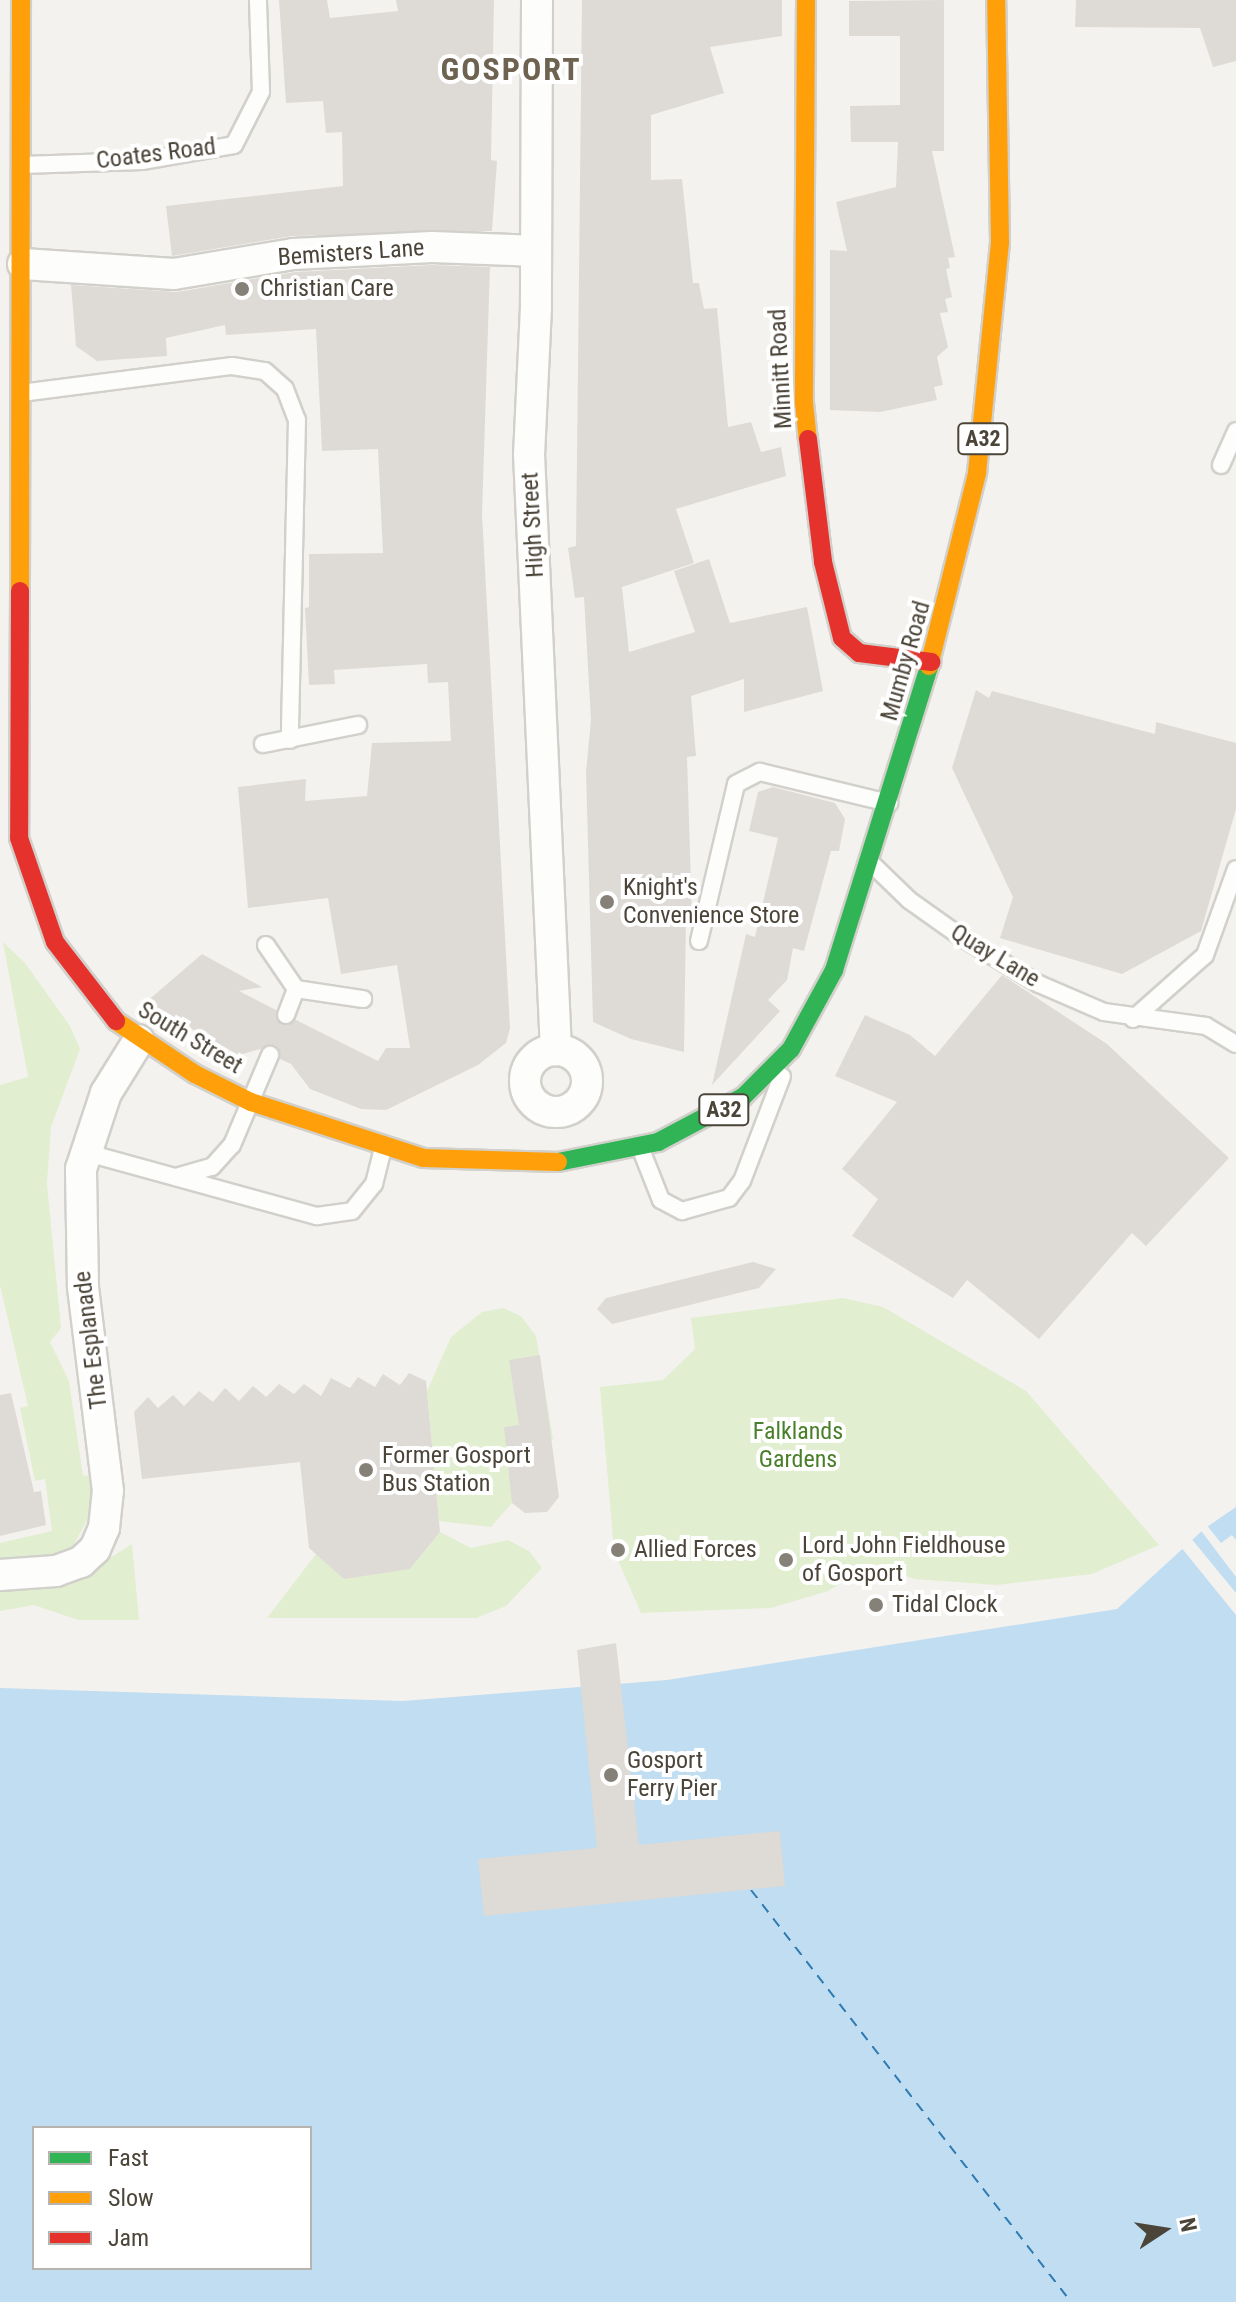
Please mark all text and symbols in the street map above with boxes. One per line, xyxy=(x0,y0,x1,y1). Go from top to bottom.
district label: GOSPORT xyxy=(440,50,582,88)
street label: Coates Road xyxy=(95,132,217,176)
street label: Bemisters Lane xyxy=(277,234,425,272)
place label: Christian Care xyxy=(260,275,394,303)
marker: Christian Care xyxy=(231,278,253,300)
street label: Minnitt Road xyxy=(763,308,799,430)
road number: A32 xyxy=(957,421,1009,457)
street label: High Street xyxy=(516,472,550,578)
street label: Mumby Road xyxy=(875,598,937,724)
place label: Knight's Convenience Store xyxy=(623,874,799,930)
marker: Knight's Convenience Store xyxy=(598,893,616,911)
street label: Quay Lane xyxy=(945,918,1045,994)
street label: South Street xyxy=(133,996,247,1080)
road number: A32 xyxy=(698,1092,750,1128)
street label: The Esplanade xyxy=(68,1269,114,1411)
park label: Falklands Gardens xyxy=(753,1418,843,1474)
place label: Former Gosport Bus Station xyxy=(382,1442,531,1498)
marker: Former Gosport Bus Station xyxy=(357,1461,375,1479)
place label: Lord John Fieldhouse of Gosport xyxy=(802,1532,1005,1588)
place label: Allied Forces xyxy=(634,1536,757,1564)
marker: Allied Forces xyxy=(609,1541,627,1559)
marker: Lord John Fieldhouse of Gosport xyxy=(777,1551,795,1569)
place label: Tidal Clock xyxy=(892,1591,997,1619)
marker: Tidal Clock xyxy=(867,1596,885,1614)
place label: Gosport Ferry Pier xyxy=(627,1747,717,1803)
marker: Gosport Ferry Pier xyxy=(602,1766,620,1784)
legend xyxy=(32,2126,312,2270)
text: Fast xyxy=(108,2144,149,2172)
text: Slow xyxy=(108,2184,154,2212)
north arrow xyxy=(1124,2190,1204,2270)
text: N xyxy=(1174,2216,1202,2234)
text: Jam xyxy=(108,2224,149,2252)

